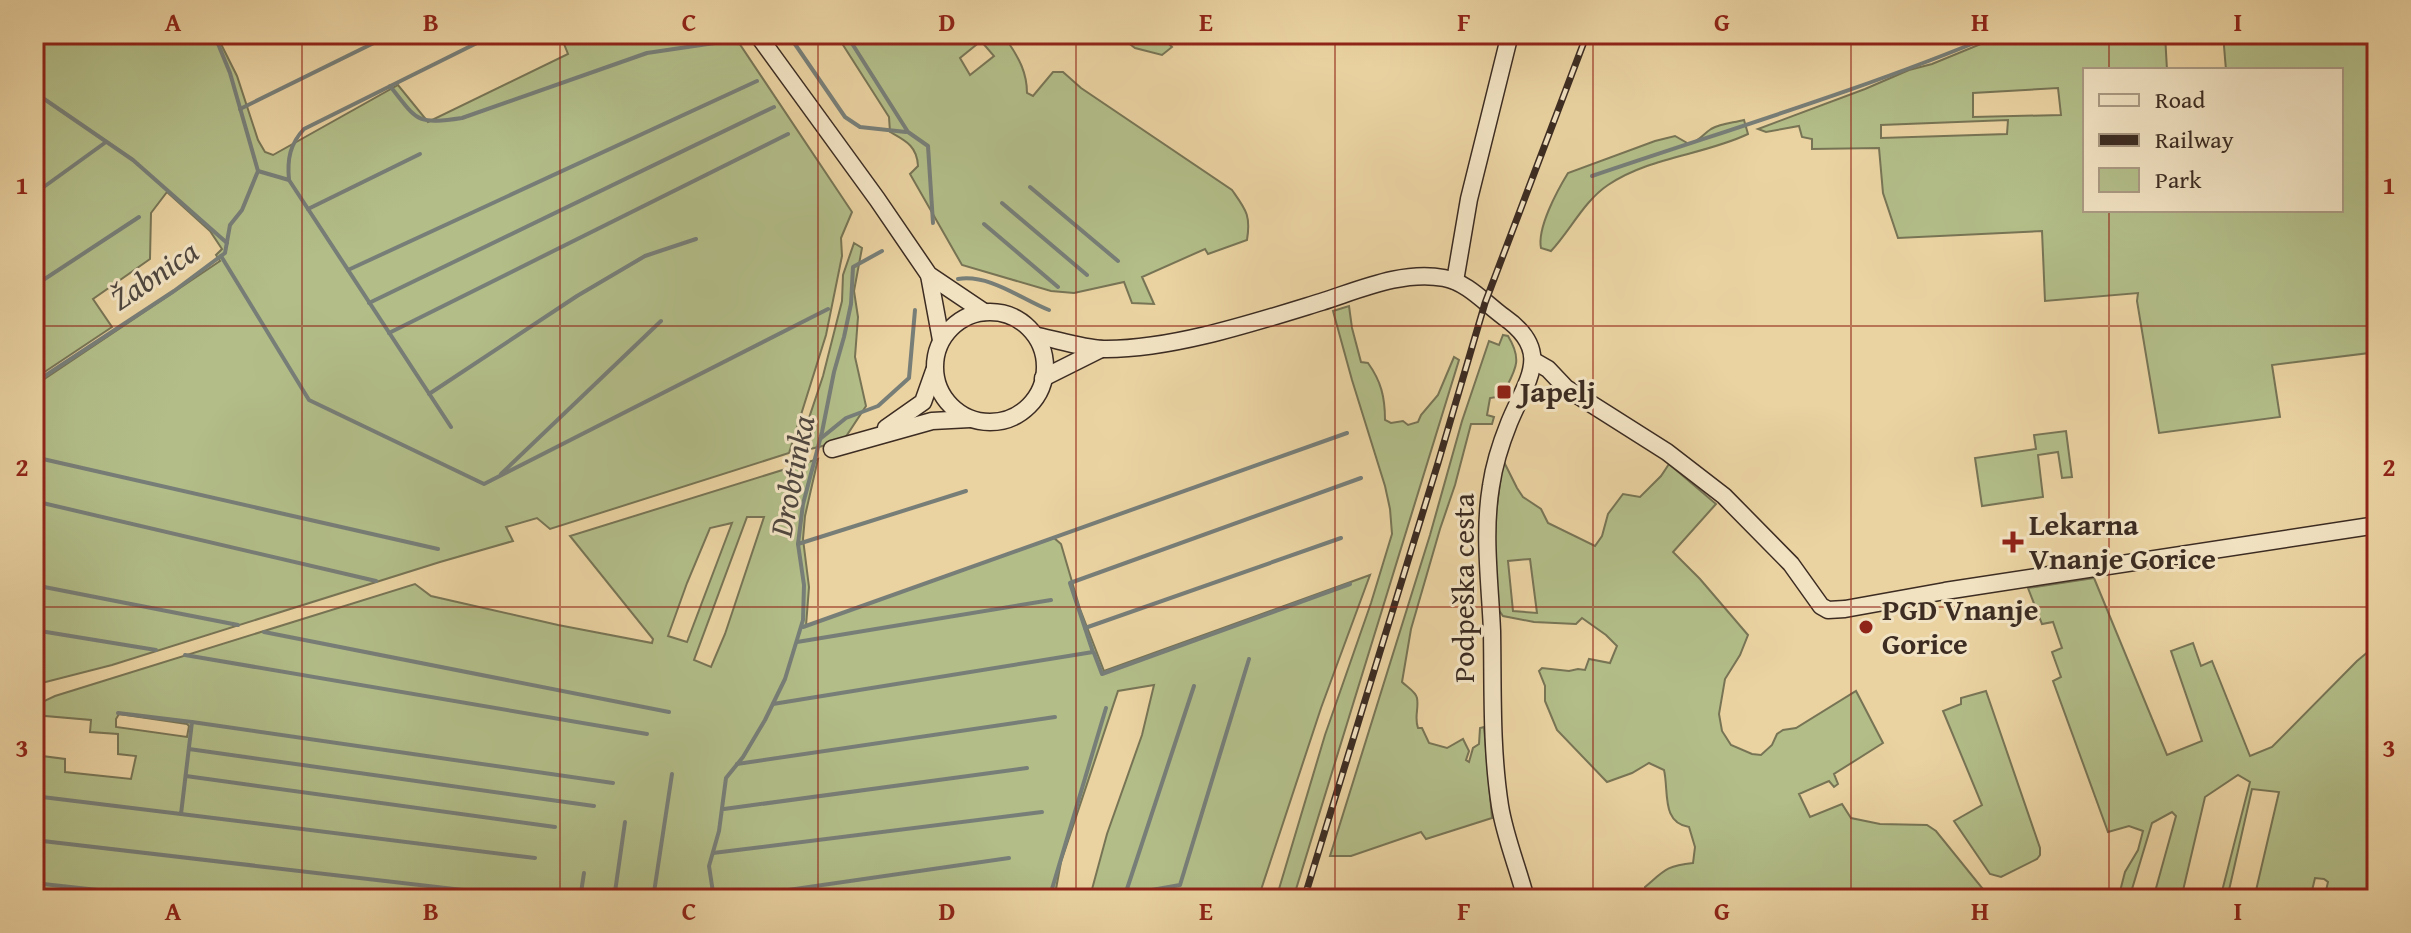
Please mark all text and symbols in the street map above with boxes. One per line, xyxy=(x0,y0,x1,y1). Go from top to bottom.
text: A xyxy=(165,2,182,41)
text: B xyxy=(423,2,439,41)
text: C xyxy=(682,2,696,41)
text: D xyxy=(939,2,955,41)
text: E xyxy=(1199,2,1213,41)
text: F xyxy=(1457,2,1471,41)
text: G xyxy=(1714,2,1730,41)
text: H xyxy=(1971,2,1989,41)
text: I xyxy=(2234,2,2242,41)
legend xyxy=(2083,68,2343,212)
text: Road xyxy=(2155,82,2205,117)
text: Railway xyxy=(2155,122,2234,157)
text: Park xyxy=(2155,162,2202,197)
text: 1 xyxy=(15,165,29,204)
text: 1 xyxy=(2382,165,2396,204)
water label: Žabnica xyxy=(100,228,208,322)
place label: Japelj xyxy=(1515,369,1596,413)
marker: Japelj xyxy=(1495,383,1513,401)
water label: Drobtinka xyxy=(757,411,826,541)
text: 2 xyxy=(15,447,29,486)
text: 2 xyxy=(2382,447,2396,486)
street label: Podpeška cesta xyxy=(1441,493,1485,683)
place label: Lekarna Vnanje Gorice xyxy=(2029,502,2216,580)
marker: Lekarna Vnanje Gorice xyxy=(2004,533,2022,551)
place label: PGD Vnanje Gorice xyxy=(1882,587,2038,665)
marker: PGD Vnanje Gorice xyxy=(1857,618,1875,636)
text: 3 xyxy=(15,728,29,767)
text: 3 xyxy=(2382,728,2396,767)
text: A xyxy=(165,891,182,930)
text: B xyxy=(423,891,439,930)
text: C xyxy=(682,891,696,930)
text: D xyxy=(939,891,955,930)
text: E xyxy=(1199,891,1213,930)
text: F xyxy=(1457,891,1471,930)
text: G xyxy=(1714,891,1730,930)
text: H xyxy=(1971,891,1989,930)
text: I xyxy=(2234,891,2242,930)

